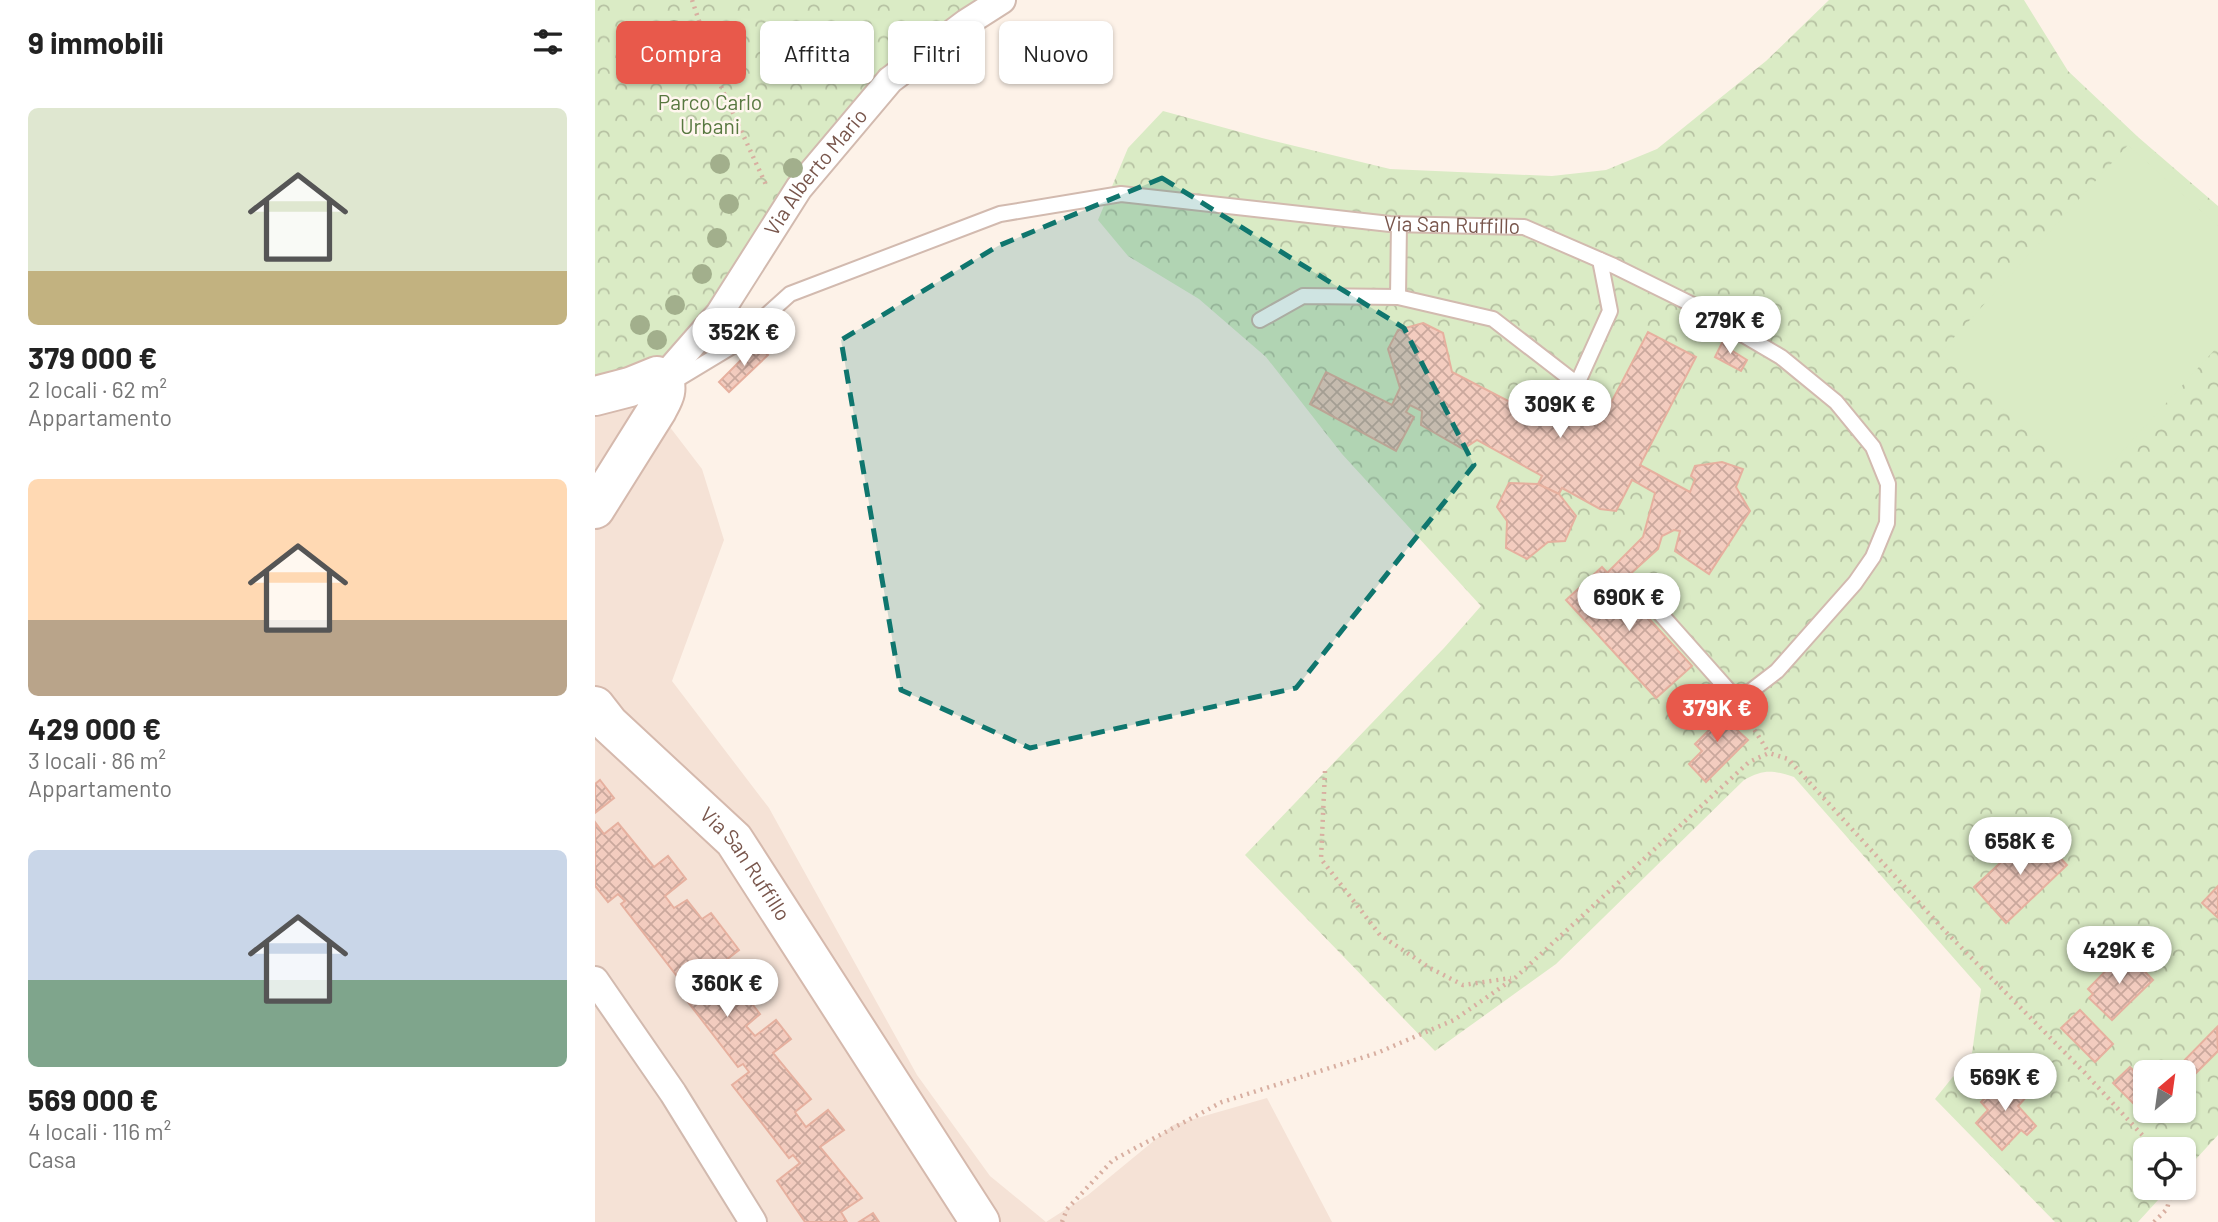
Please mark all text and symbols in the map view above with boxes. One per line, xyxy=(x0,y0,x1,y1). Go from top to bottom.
chip: Compra xyxy=(616,21,746,84)
chip: Affitta xyxy=(760,21,874,84)
chip: Filtri xyxy=(888,21,985,84)
chip: Nuovo xyxy=(999,21,1113,84)
icon: filters xyxy=(529,23,567,61)
text: 9 immobili xyxy=(28,24,164,60)
park label: Parco Carlo Urbani xyxy=(658,89,762,138)
street label: Via Alberto Mario xyxy=(758,103,872,240)
icon: home xyxy=(235,154,361,280)
street label: Via San Ruffillo xyxy=(1384,210,1520,238)
pin: 279K € xyxy=(1673,296,1787,356)
text: 279K € xyxy=(1695,305,1765,333)
pin: 352K € xyxy=(687,308,801,368)
text: 352K € xyxy=(708,317,780,345)
text: 379 000 € xyxy=(28,339,157,375)
text: 2 locali · 62 m² xyxy=(28,375,167,403)
pin: 309K € xyxy=(1503,380,1617,440)
text: 309K € xyxy=(1524,389,1596,417)
text: Appartamento xyxy=(28,403,172,431)
icon: home xyxy=(235,525,361,651)
pin: 690K € xyxy=(1572,574,1686,633)
text: 690K € xyxy=(1593,582,1665,610)
pin: 379K € xyxy=(1660,684,1774,744)
text: 379K € xyxy=(1682,693,1752,721)
text: 429 000 € xyxy=(28,710,161,746)
text: 3 locali · 86 m² xyxy=(28,746,166,774)
text: Appartamento xyxy=(28,774,172,802)
street label: Via San Ruffillo xyxy=(695,801,797,925)
pin: 658K € xyxy=(1963,818,2077,877)
text: 658K € xyxy=(1985,826,2055,854)
icon: home xyxy=(235,896,361,1022)
pin: 429K € xyxy=(2062,926,2176,986)
text: 429K € xyxy=(2083,935,2155,963)
pin: 360K € xyxy=(670,960,784,1019)
text: 360K € xyxy=(691,968,763,996)
pin: 569K € xyxy=(1948,1054,2062,1113)
north arrow xyxy=(2133,1060,2196,1124)
map controls xyxy=(2133,1060,2196,1200)
text: 569K € xyxy=(1970,1062,2040,1090)
text: 569 000 € xyxy=(28,1081,159,1117)
text: 4 locali · 116 m² xyxy=(28,1117,171,1145)
button: locate xyxy=(2133,1137,2196,1200)
text: Casa xyxy=(28,1145,76,1173)

